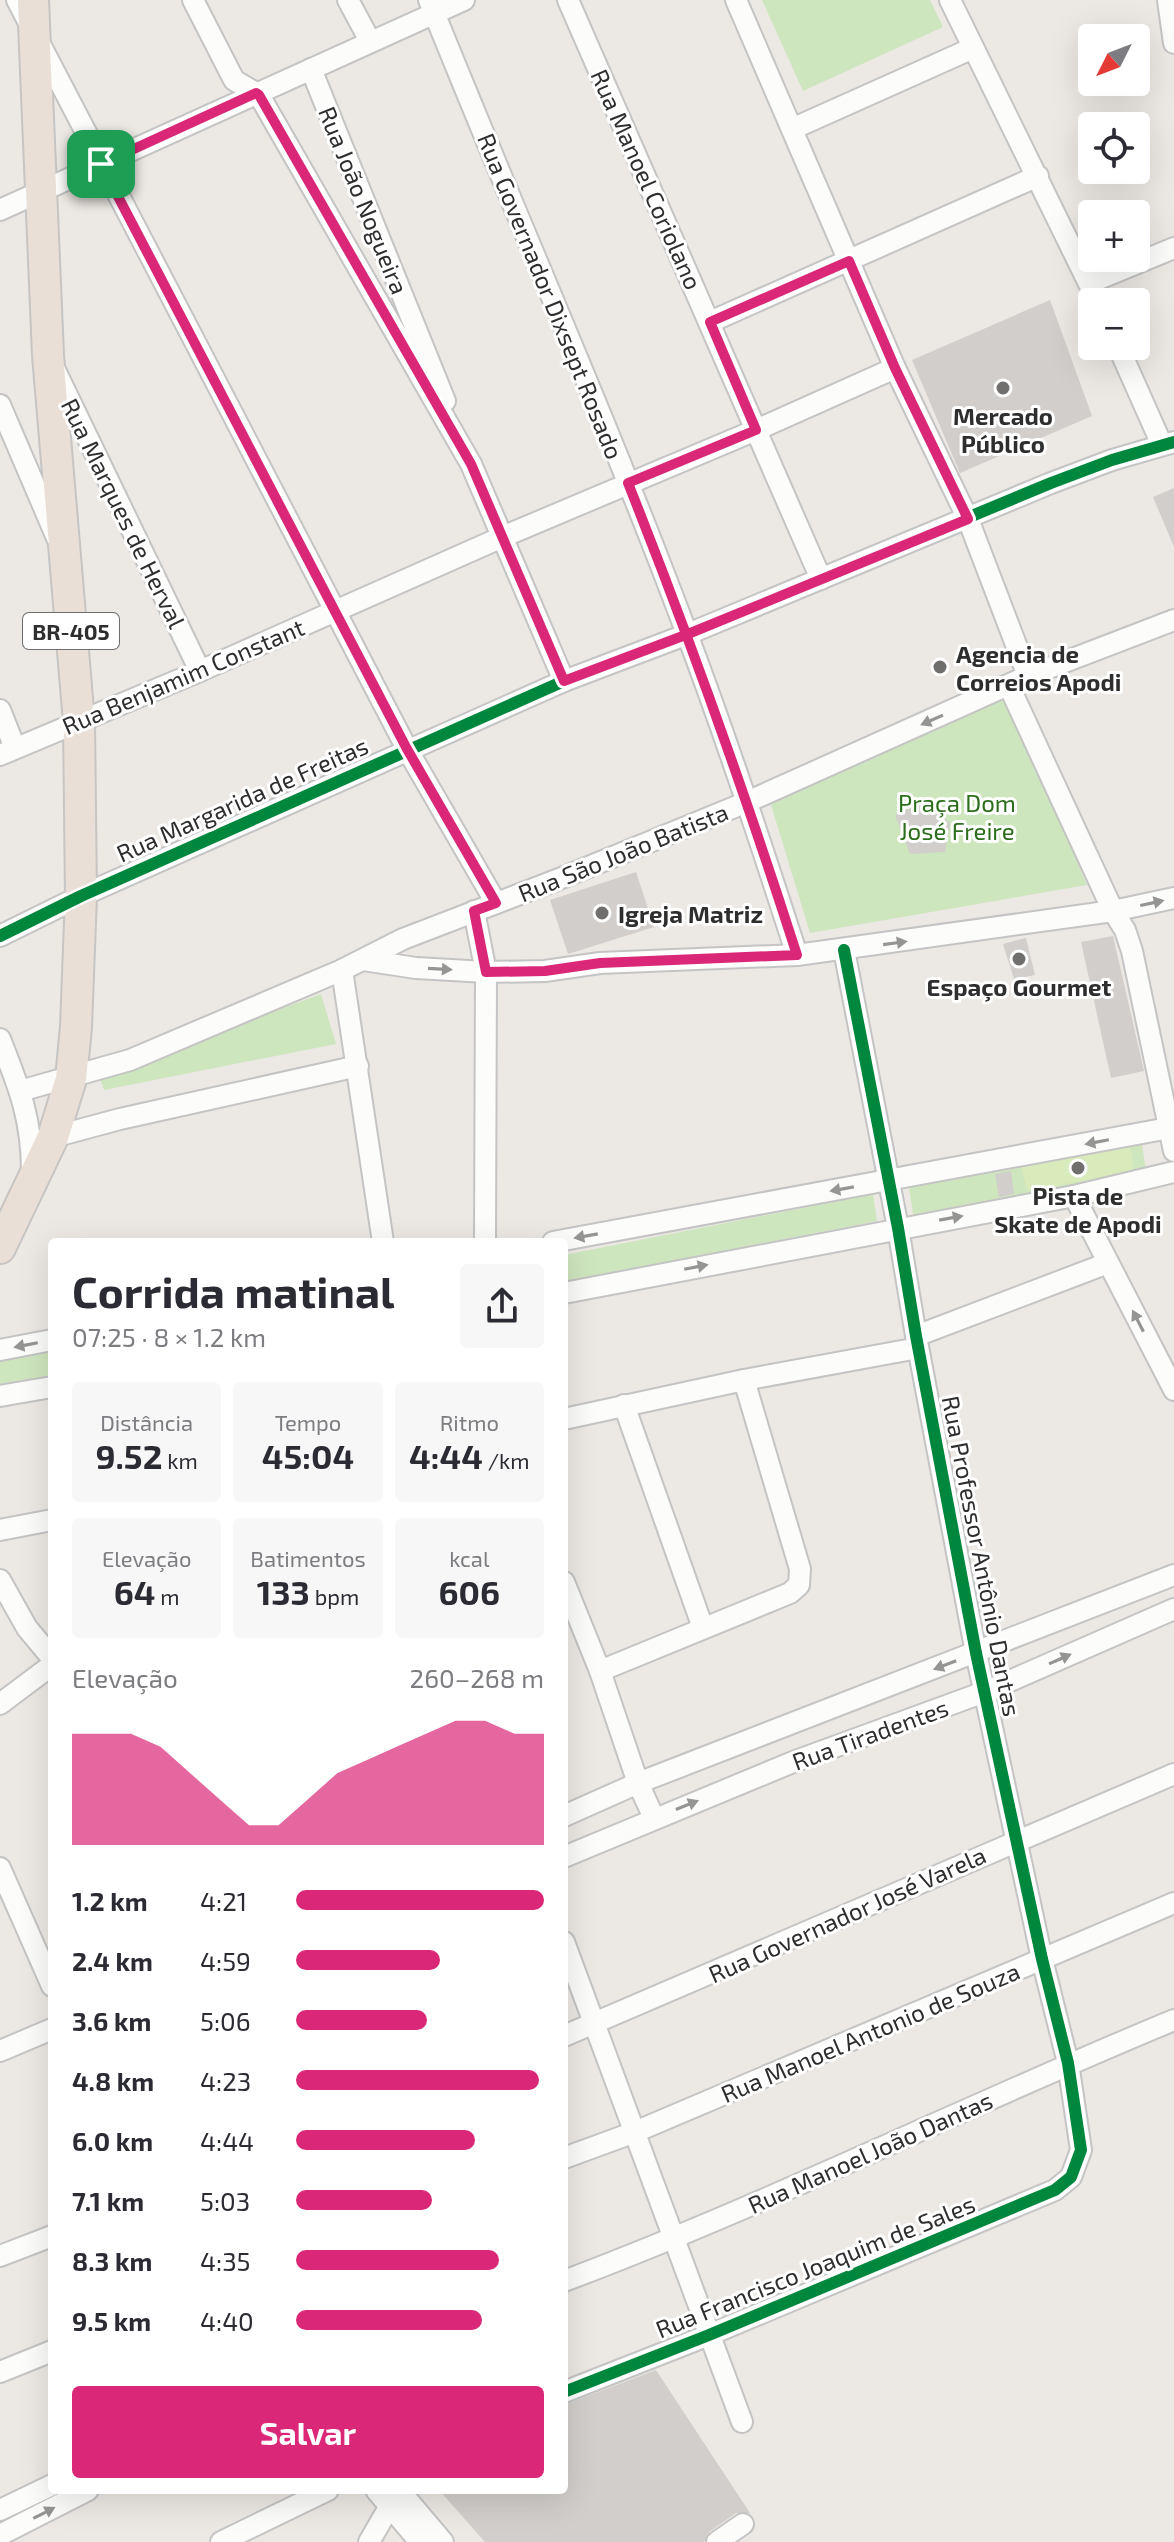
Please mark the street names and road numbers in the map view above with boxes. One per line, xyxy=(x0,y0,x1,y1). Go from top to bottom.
street label: Rua Manoel Coriolano xyxy=(585,64,709,294)
street label: Rua João Nogueira xyxy=(313,102,415,298)
street label: Rua Governador Dixsept Rosado xyxy=(472,129,630,463)
street label: Rua Marques de Herval xyxy=(56,393,192,633)
street label: Rua Benjamim Constant xyxy=(58,612,308,740)
road number: BR-405 xyxy=(23,613,119,649)
street label: Rua Margarida de Freitas xyxy=(112,730,372,868)
street label: Rua São João Batista xyxy=(514,797,732,907)
street label: Rua Professor Antônio Dantas xyxy=(937,1393,1027,1719)
street label: Rua Tiradentes xyxy=(788,1692,952,1776)
street label: Rua Governador José Varela xyxy=(704,1840,990,1988)
street label: Rua Manoel Antonio de Souza xyxy=(716,1956,1024,2108)
street label: Rua Manoel João Dantas xyxy=(743,2085,997,2219)
street label: Rua Francisco Joaquim de Sales xyxy=(651,2189,979,2343)

